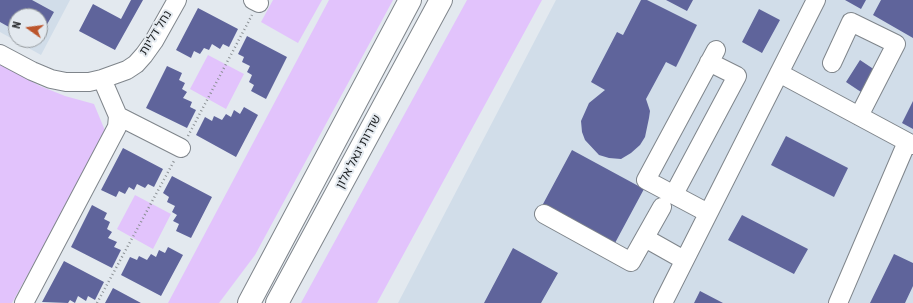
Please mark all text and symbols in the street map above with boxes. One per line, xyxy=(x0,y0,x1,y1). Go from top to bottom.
north arrow xyxy=(8,8,48,48)
street label: נחל דליות xyxy=(137,8,175,58)
text: N xyxy=(10,20,24,30)
street label: שדרות יגאל אלון xyxy=(333,113,385,191)

